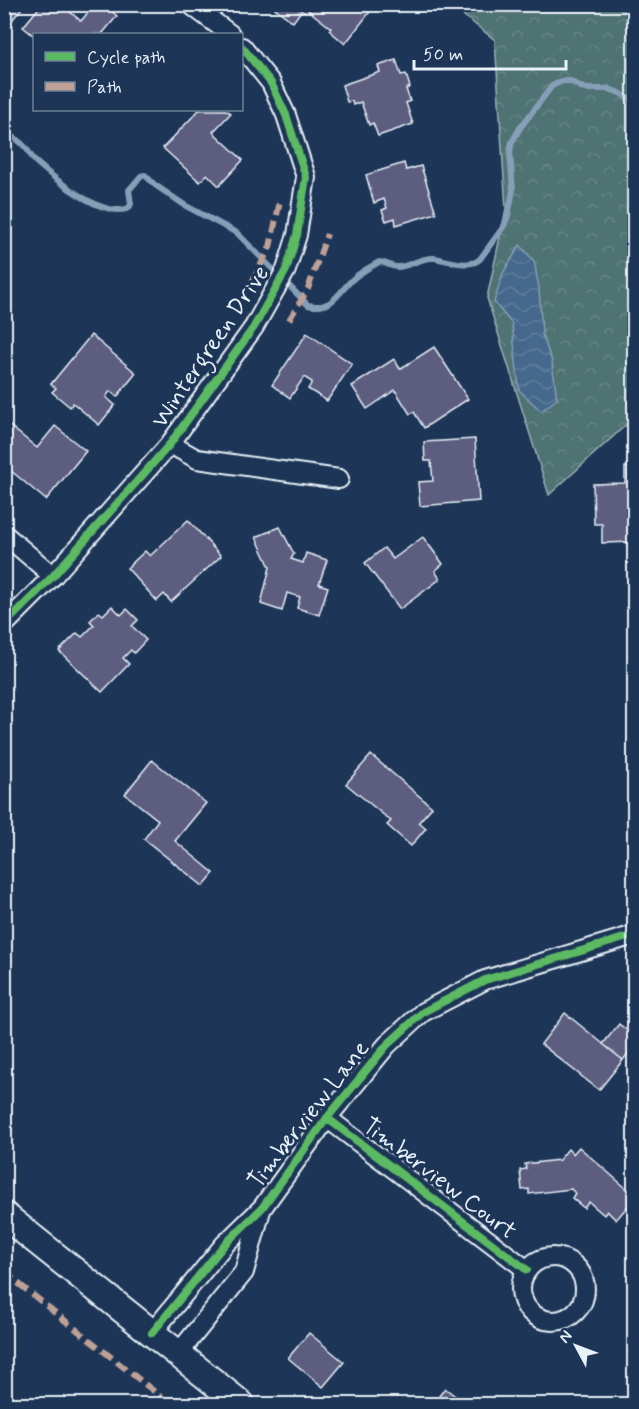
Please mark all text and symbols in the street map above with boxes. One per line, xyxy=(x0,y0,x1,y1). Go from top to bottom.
legend xyxy=(33,33,243,111)
scale bar xyxy=(414,33,566,71)
text: 50 m xyxy=(423,43,463,67)
text: Cycle path xyxy=(87,46,165,70)
text: Path xyxy=(87,76,122,100)
street label: Wintergreen Drive xyxy=(145,260,279,436)
street label: Timberview Lane xyxy=(241,1034,377,1196)
street label: Timberview Court xyxy=(356,1111,522,1247)
north arrow xyxy=(546,1316,606,1376)
text: N xyxy=(554,1326,577,1348)

